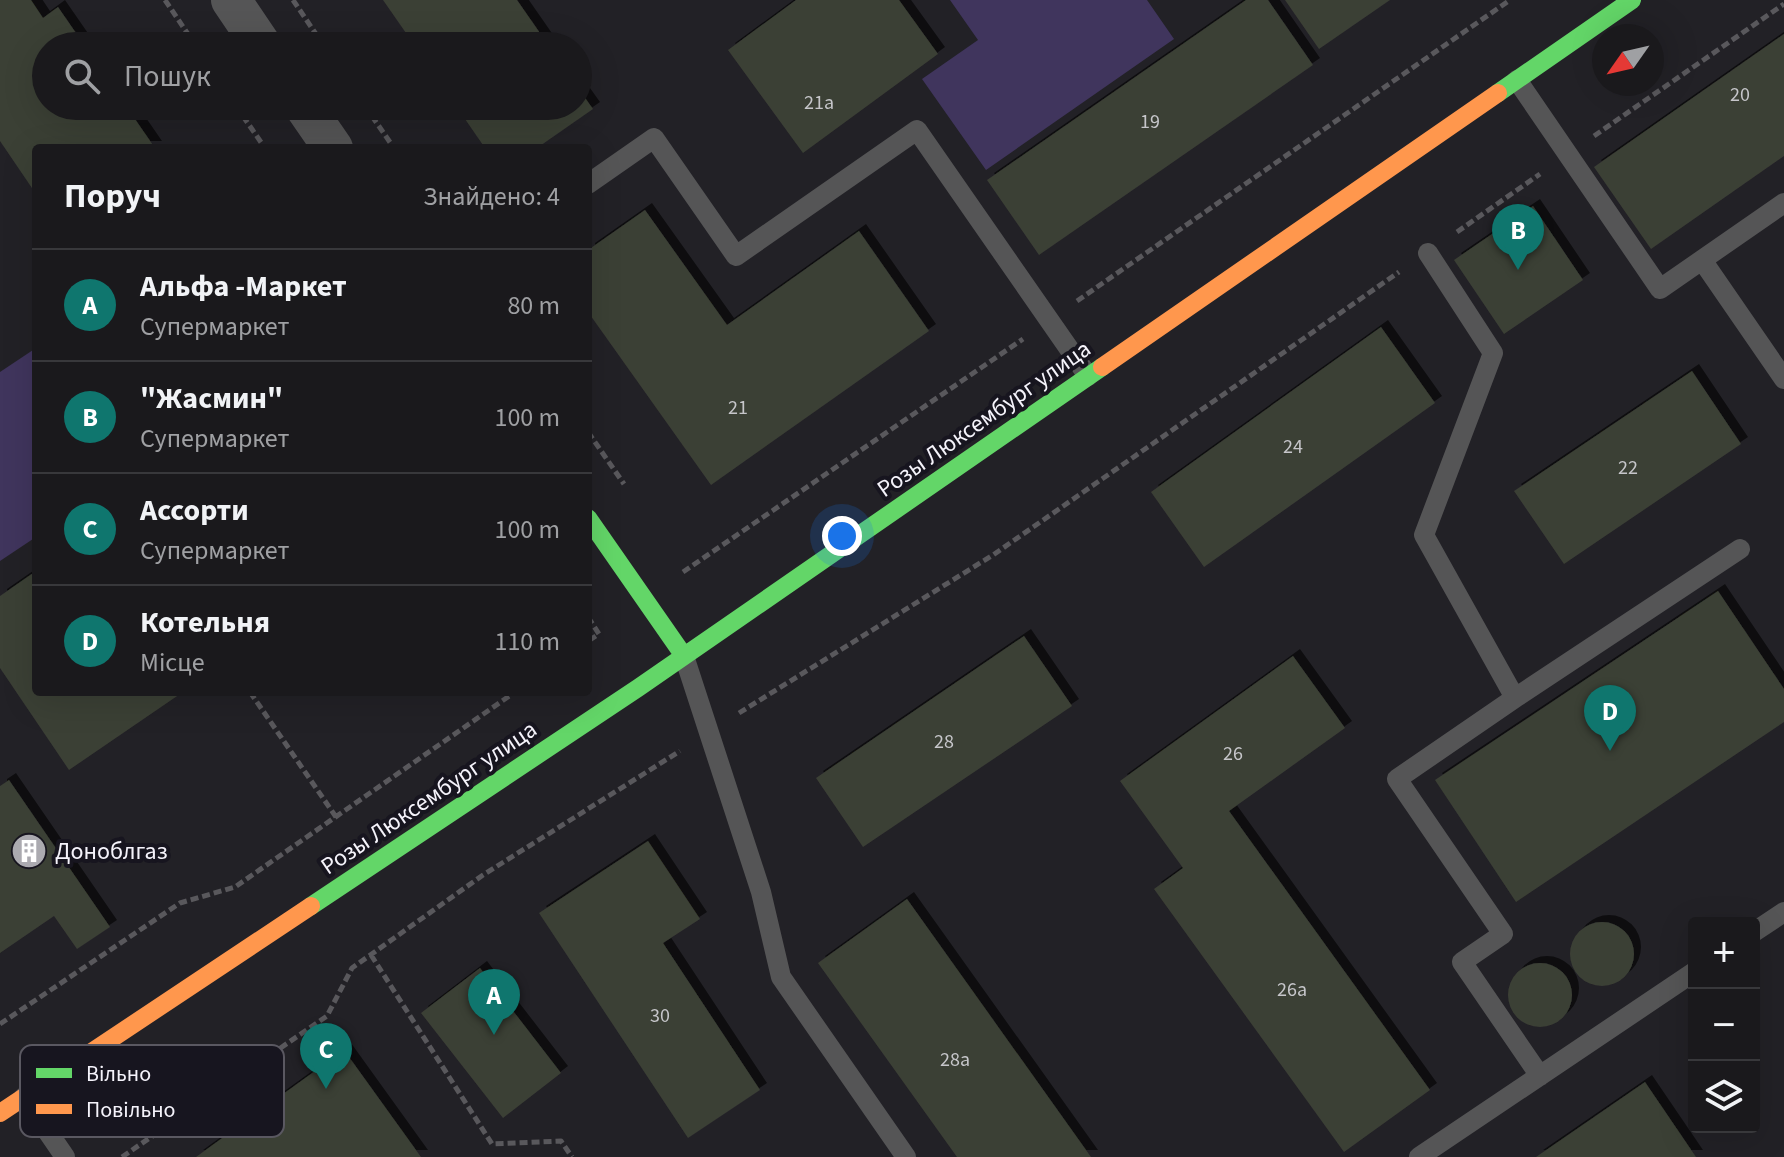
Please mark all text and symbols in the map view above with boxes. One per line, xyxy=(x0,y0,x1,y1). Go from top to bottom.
north arrow xyxy=(1592,24,1664,96)
search box xyxy=(32,32,592,120)
icon: search xyxy=(60,54,104,98)
text: Пошук xyxy=(124,55,211,98)
house number: 20 xyxy=(1730,81,1750,109)
house number: 21а xyxy=(804,89,834,117)
house number: 19 xyxy=(1140,108,1160,136)
text: Поруч xyxy=(64,172,161,221)
text: Знайдено: 4 xyxy=(423,178,560,215)
pin: B xyxy=(1492,204,1544,270)
text: Альфа -Маркет xyxy=(140,265,347,308)
text: A xyxy=(83,287,97,324)
text: 80 m xyxy=(507,287,560,324)
text: Супермаркет xyxy=(140,308,289,345)
street label: Розы Люксембург улица xyxy=(870,332,1098,506)
text: "Жасмин" xyxy=(140,377,283,420)
house number: 21 xyxy=(728,394,748,422)
text: B xyxy=(82,399,98,436)
text: 100 m xyxy=(494,399,560,436)
text: Супермаркет xyxy=(140,420,289,457)
house number: 24 xyxy=(1283,433,1303,461)
house number: 22 xyxy=(1618,454,1638,482)
text: Ассорти xyxy=(140,489,249,532)
text: C xyxy=(82,511,98,548)
text: 100 m xyxy=(494,511,560,548)
your location xyxy=(822,516,862,556)
text: Супермаркет xyxy=(140,532,289,569)
text: Котельня xyxy=(140,601,270,644)
text: D xyxy=(82,623,98,660)
text: 110 m xyxy=(494,623,560,660)
text: Місце xyxy=(140,644,205,681)
pin: D xyxy=(1584,685,1636,751)
street label: Розы Люксембург улица xyxy=(314,712,544,884)
house number: 28 xyxy=(934,728,954,756)
house number: 26 xyxy=(1223,740,1243,768)
building icon: Доноблгаз xyxy=(10,832,48,870)
place label: Доноблгаз xyxy=(55,834,168,869)
map controls xyxy=(1688,917,1760,1133)
button: + xyxy=(1688,917,1760,989)
pin: A xyxy=(468,969,520,1035)
house number: 26а xyxy=(1277,976,1307,1004)
button: − xyxy=(1688,989,1760,1061)
house number: 30 xyxy=(650,1002,670,1030)
pin: C xyxy=(300,1023,352,1089)
legend xyxy=(20,1045,284,1137)
house number: 28а xyxy=(940,1046,970,1074)
text: Вільно xyxy=(86,1058,151,1090)
button: layers xyxy=(1688,1061,1760,1133)
text: Повільно xyxy=(86,1094,175,1126)

